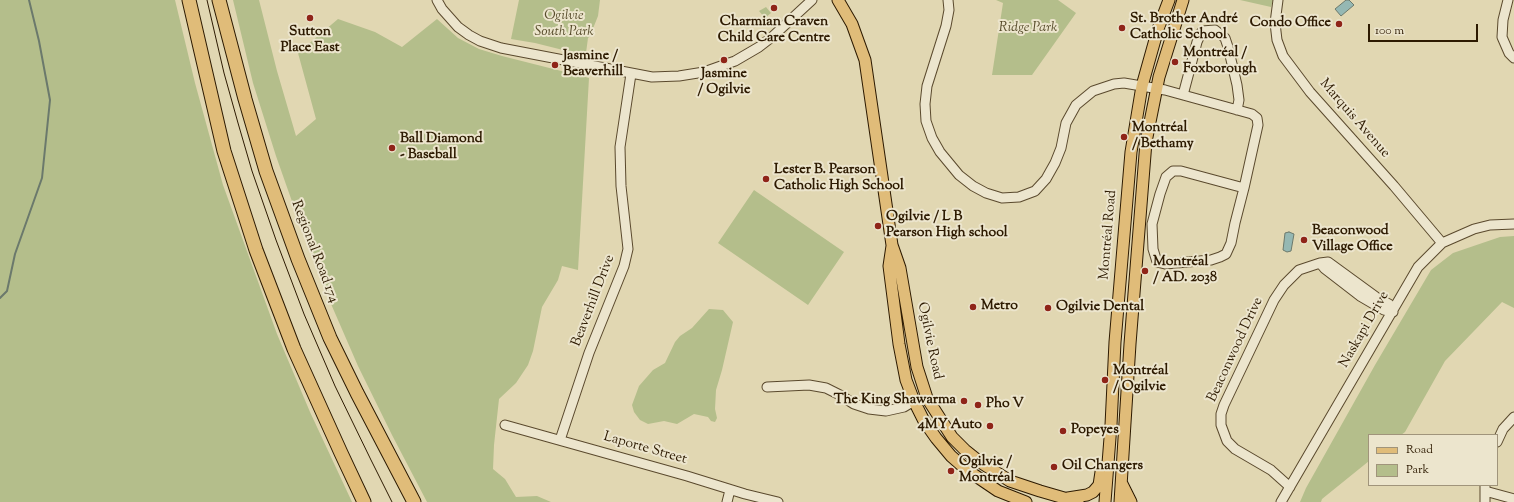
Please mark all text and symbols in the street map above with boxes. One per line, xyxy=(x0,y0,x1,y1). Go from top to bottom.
marker: Charmian Craven Child Care Centre xyxy=(769,3,779,13)
park label: Ogilvie South Park xyxy=(534,9,594,42)
place label: St. Brother André Catholic School xyxy=(1130,12,1238,44)
marker: Sutton Place East xyxy=(305,13,315,23)
place label: Charmian Craven Child Care Centre xyxy=(718,15,830,48)
place label: Condo Office xyxy=(1250,16,1331,32)
scale bar xyxy=(1370,16,1480,42)
marker: Condo Office xyxy=(1334,19,1344,29)
park label: Ridge Park xyxy=(999,21,1057,37)
text: 100 m xyxy=(1375,22,1404,40)
marker: St. Brother André Catholic School xyxy=(1117,23,1127,33)
place label: Sutton Place East xyxy=(280,25,340,58)
place label: Montréal / Foxborough xyxy=(1183,46,1257,78)
place label: Jasmine / Beaverhill xyxy=(563,49,623,82)
marker: Jasmine / Ogilvie xyxy=(719,55,729,65)
marker: Montréal / Foxborough xyxy=(1170,57,1180,67)
marker: Jasmine / Beaverhill xyxy=(550,60,560,70)
place label: Jasmine / Ogilvie xyxy=(697,67,751,100)
street label: Marquis Avenue xyxy=(1315,76,1393,162)
place label: Montréal / Bethamy xyxy=(1132,121,1194,154)
place label: Ball Diamond - Baseball xyxy=(400,132,483,164)
marker: Montréal / Bethamy xyxy=(1119,132,1129,142)
marker: Ball Diamond - Baseball xyxy=(387,143,397,153)
place label: Lester B. Pearson Catholic High School xyxy=(774,163,904,196)
marker: Lester B. Pearson Catholic High School xyxy=(761,174,771,184)
street label: Montréal Road xyxy=(1097,190,1121,280)
street label: Regional Road 174 xyxy=(287,198,341,306)
place label: Ogilvie / L B Pearson High school xyxy=(886,210,1008,242)
marker: Ogilvie / L B Pearson High school xyxy=(873,221,883,231)
place label: Beaconwood Village Office xyxy=(1312,224,1393,256)
marker: Beaconwood Village Office xyxy=(1299,235,1309,245)
street label: Beaverhill Drive xyxy=(569,253,619,349)
place label: Montréal / AD. 2038 xyxy=(1153,255,1217,288)
marker: Montréal / AD. 2038 xyxy=(1140,266,1150,276)
street label: Naskapi Drive xyxy=(1336,289,1394,371)
street label: Beaconwood Drive xyxy=(1204,295,1268,405)
place label: Metro xyxy=(981,299,1018,315)
place label: Ogilvie Dental xyxy=(1056,300,1144,316)
street label: Ogilvie Road xyxy=(913,301,945,381)
marker: Metro xyxy=(968,302,978,312)
marker: Ogilvie Dental xyxy=(1043,303,1053,313)
place label: Montréal / Ogilvie xyxy=(1113,364,1168,396)
marker: Montréal / Ogilvie xyxy=(1100,375,1110,385)
place label: The King Shawarma xyxy=(834,393,956,409)
marker: The King Shawarma xyxy=(959,396,969,406)
place label: Pho V xyxy=(986,397,1024,413)
marker: Pho V xyxy=(973,400,983,410)
place label: 4MY Auto xyxy=(918,418,982,434)
marker: 4MY Auto xyxy=(985,421,995,431)
place label: Popeyes xyxy=(1071,423,1119,439)
marker: Popeyes xyxy=(1058,426,1068,436)
street label: Laporte Street xyxy=(601,429,689,469)
legend xyxy=(1368,434,1498,486)
text: Road xyxy=(1406,441,1433,459)
place label: Ogilvie / Montréal xyxy=(959,455,1014,488)
place label: Oil Changers xyxy=(1062,459,1143,475)
text: Park xyxy=(1406,461,1429,479)
marker: Oil Changers xyxy=(1049,462,1059,472)
marker: Ogilvie / Montréal xyxy=(946,466,956,476)

